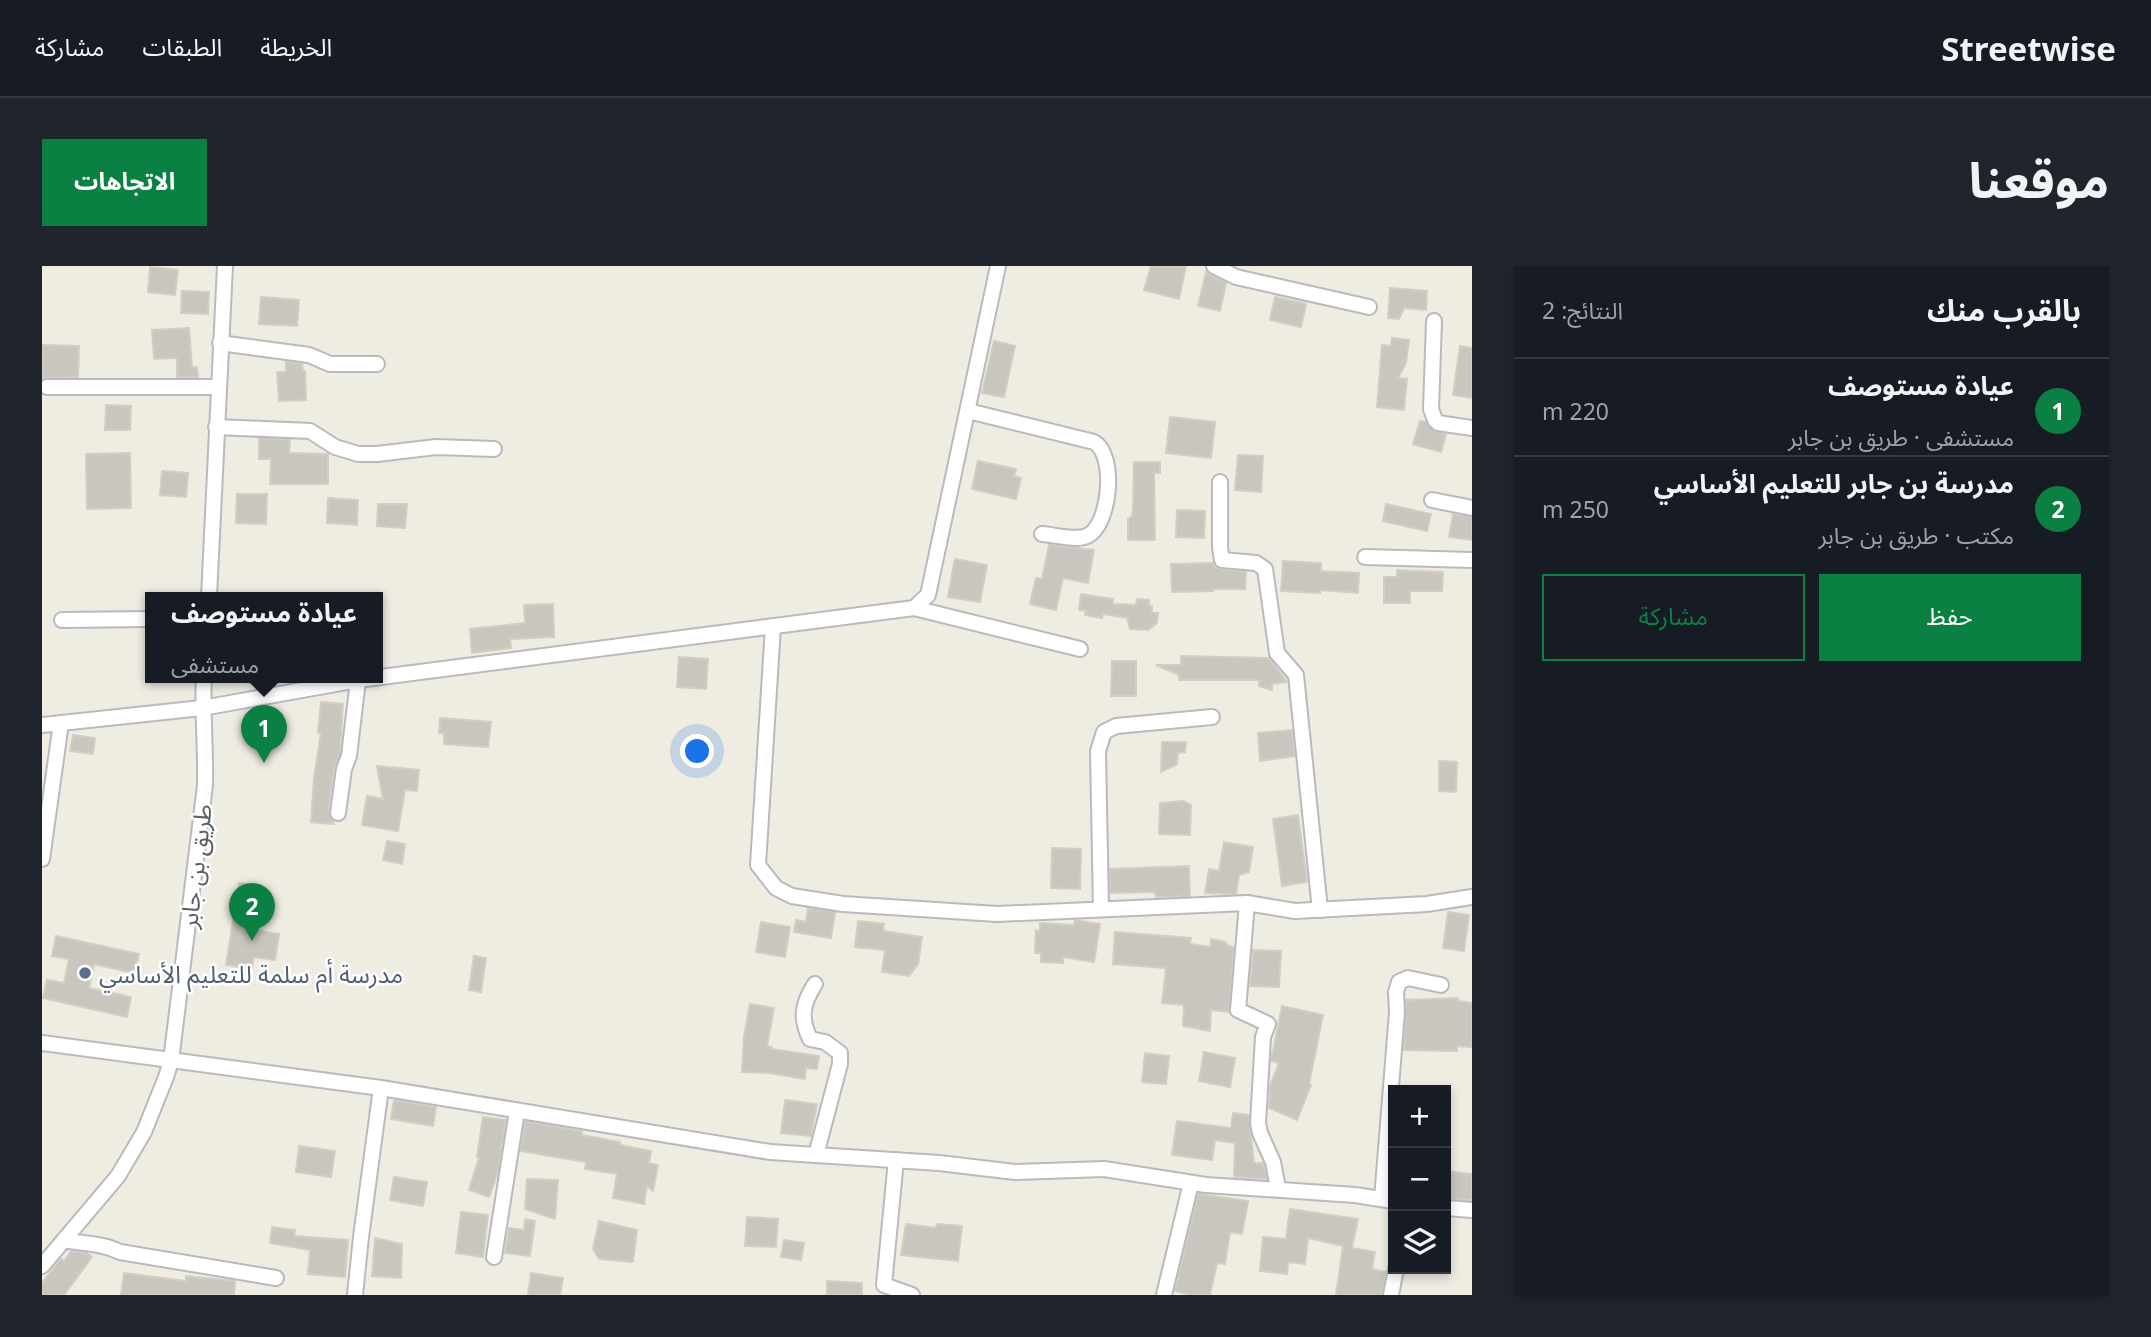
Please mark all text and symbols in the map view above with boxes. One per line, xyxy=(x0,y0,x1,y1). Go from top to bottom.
text: Streetwise xyxy=(1941,26,2116,71)
text: مشاركة xyxy=(35,30,104,63)
text: الطبقات xyxy=(142,30,222,63)
text: الخريطة xyxy=(260,30,332,63)
button: الاتجاهات xyxy=(42,139,207,226)
text: موقعنا xyxy=(1969,146,2109,212)
text: بالقرب منك xyxy=(1927,289,2081,330)
text: النتائج: 2 xyxy=(1542,294,1623,326)
text: عيادة مستوصف xyxy=(1828,367,2014,403)
text: 220 m xyxy=(1542,395,1609,427)
text: 1 xyxy=(2051,395,2065,427)
text: مستشفى · طريق بن جابر xyxy=(1788,421,2014,453)
text: مدرسة بن جابر للتعليم الأساسي xyxy=(1654,465,2014,501)
text: 250 m xyxy=(1542,493,1609,525)
text: 2 xyxy=(2051,493,2065,525)
text: مكتب · طريق بن جابر xyxy=(1818,519,2014,551)
button: مشاركة xyxy=(1542,574,1805,661)
button: حفظ xyxy=(1819,574,2081,661)
popup xyxy=(145,592,383,683)
text: عيادة مستوصف xyxy=(171,594,357,630)
text: مستشفى xyxy=(171,648,259,680)
pin: 1 xyxy=(241,705,287,763)
your location xyxy=(680,734,714,768)
street label: طريق بن جابر xyxy=(171,802,219,931)
pin: 2 xyxy=(229,883,275,941)
place label: مدرسة أم سلمة للتعليم الأساسي xyxy=(99,957,403,993)
marker: مدرسة أم سلمة للتعليم الأساسي xyxy=(77,965,93,981)
map controls xyxy=(1388,1085,1451,1274)
button: + xyxy=(1388,1085,1451,1148)
button: − xyxy=(1388,1148,1451,1211)
button: layers xyxy=(1388,1211,1451,1274)

